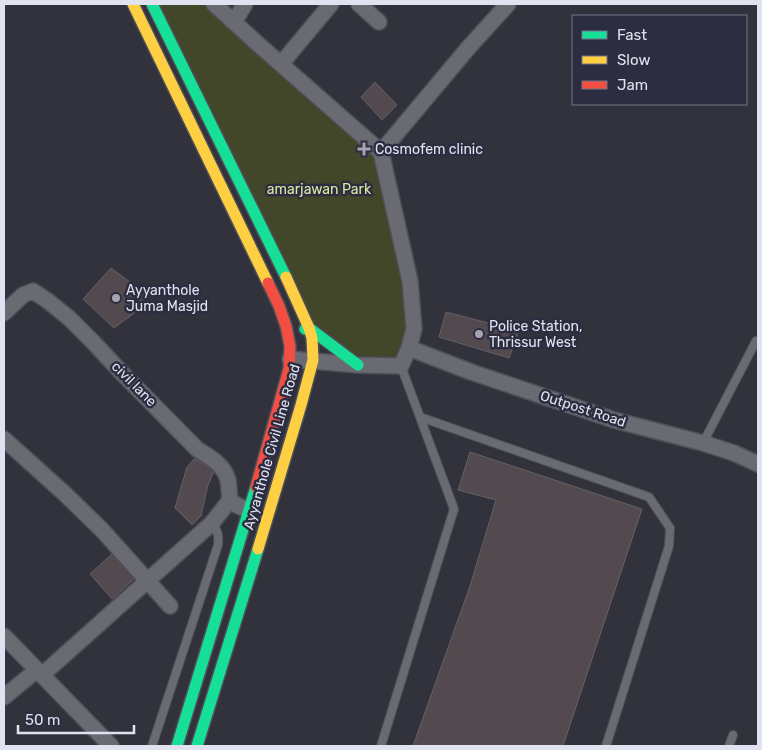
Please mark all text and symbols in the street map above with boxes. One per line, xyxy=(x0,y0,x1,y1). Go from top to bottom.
legend xyxy=(572,15,747,105)
text: Fast xyxy=(617,26,647,44)
text: Slow xyxy=(617,51,650,69)
text: Jam xyxy=(617,76,648,94)
place label: Cosmofem clinic xyxy=(375,141,483,158)
marker: Cosmofem clinic xyxy=(357,142,371,156)
park label: amarjawan Park xyxy=(267,181,372,198)
place label: Ayyanthole Juma Masjid xyxy=(126,282,208,315)
marker: Ayyanthole Juma Masjid xyxy=(110,292,122,304)
place label: Police Station, Thrissur West xyxy=(489,318,582,351)
marker: Police Station, Thrissur West xyxy=(473,328,485,340)
street label: civil lane xyxy=(108,358,160,410)
street label: Ayyanthole Civil Line Road xyxy=(240,362,304,532)
street label: Outpost Road xyxy=(538,387,628,431)
scale bar xyxy=(18,702,134,734)
text: 50 m xyxy=(25,711,60,729)

